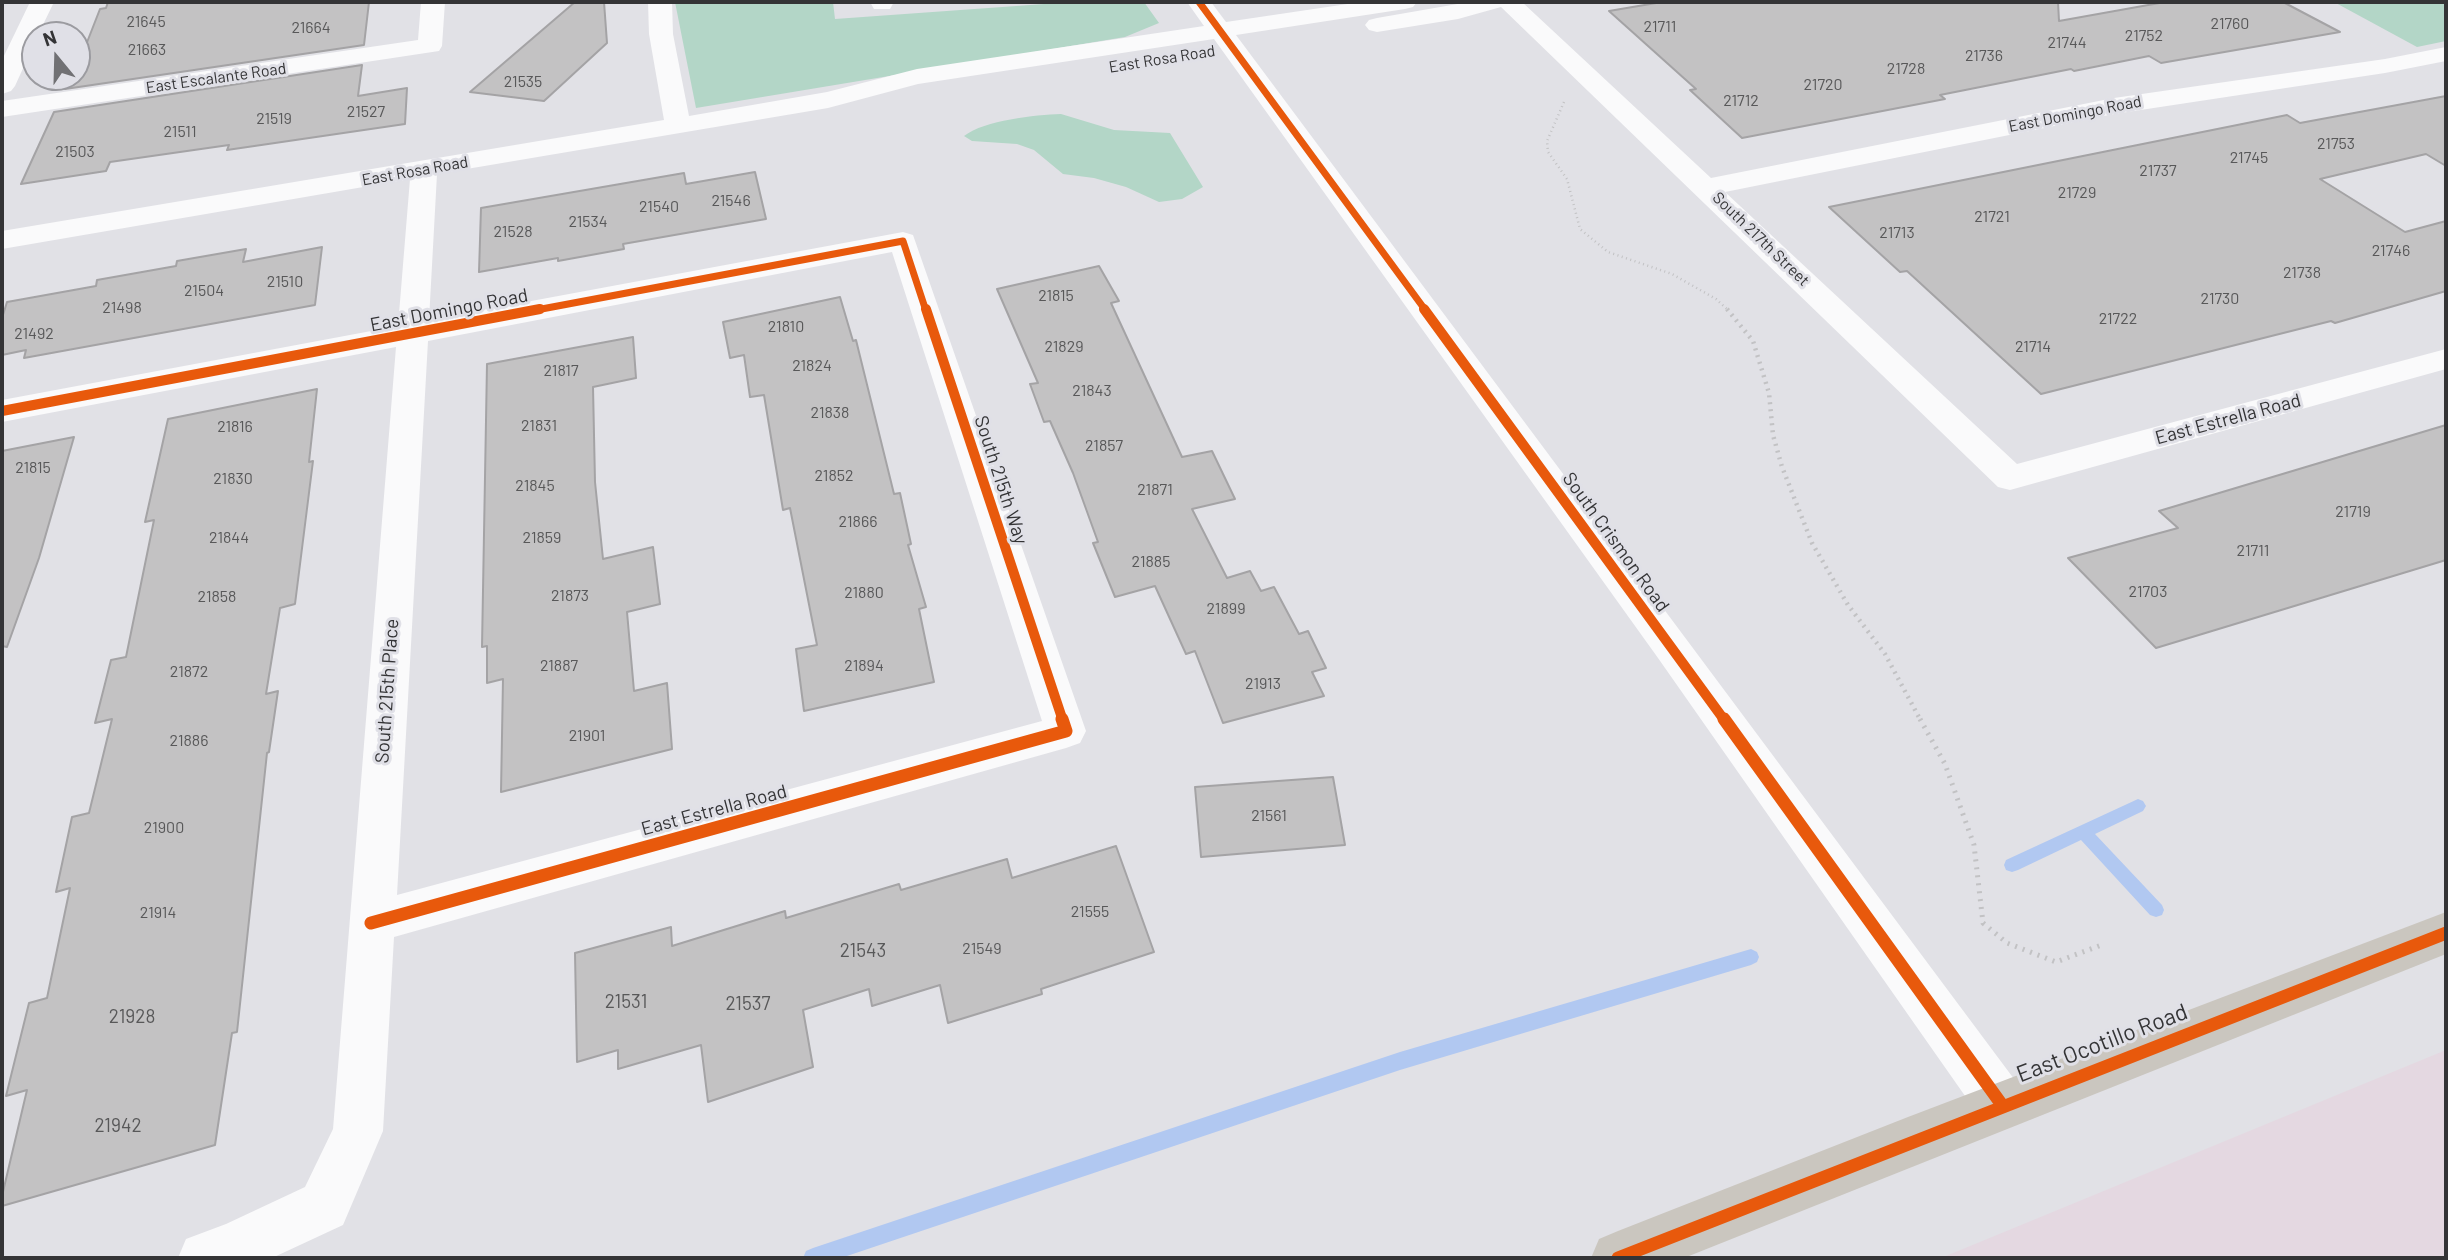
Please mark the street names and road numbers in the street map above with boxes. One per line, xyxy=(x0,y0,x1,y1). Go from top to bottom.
street label: East Rosa Road xyxy=(1107,41,1217,77)
street label: East Escalante Road xyxy=(145,59,287,97)
street label: East Domingo Road xyxy=(2007,92,2143,136)
street label: East Rosa Road xyxy=(360,152,470,190)
street label: South 217th Street xyxy=(1709,188,1813,290)
street label: East Domingo Road xyxy=(368,284,530,336)
street label: East Estrella Road xyxy=(2153,389,2303,449)
street label: South 215th Way xyxy=(969,413,1033,547)
street label: South Crismon Road xyxy=(1558,468,1674,616)
street label: South 215th Place xyxy=(371,618,403,764)
street label: East Estrella Road xyxy=(639,780,789,840)
street label: East Ocotillo Road xyxy=(2013,998,2191,1088)

